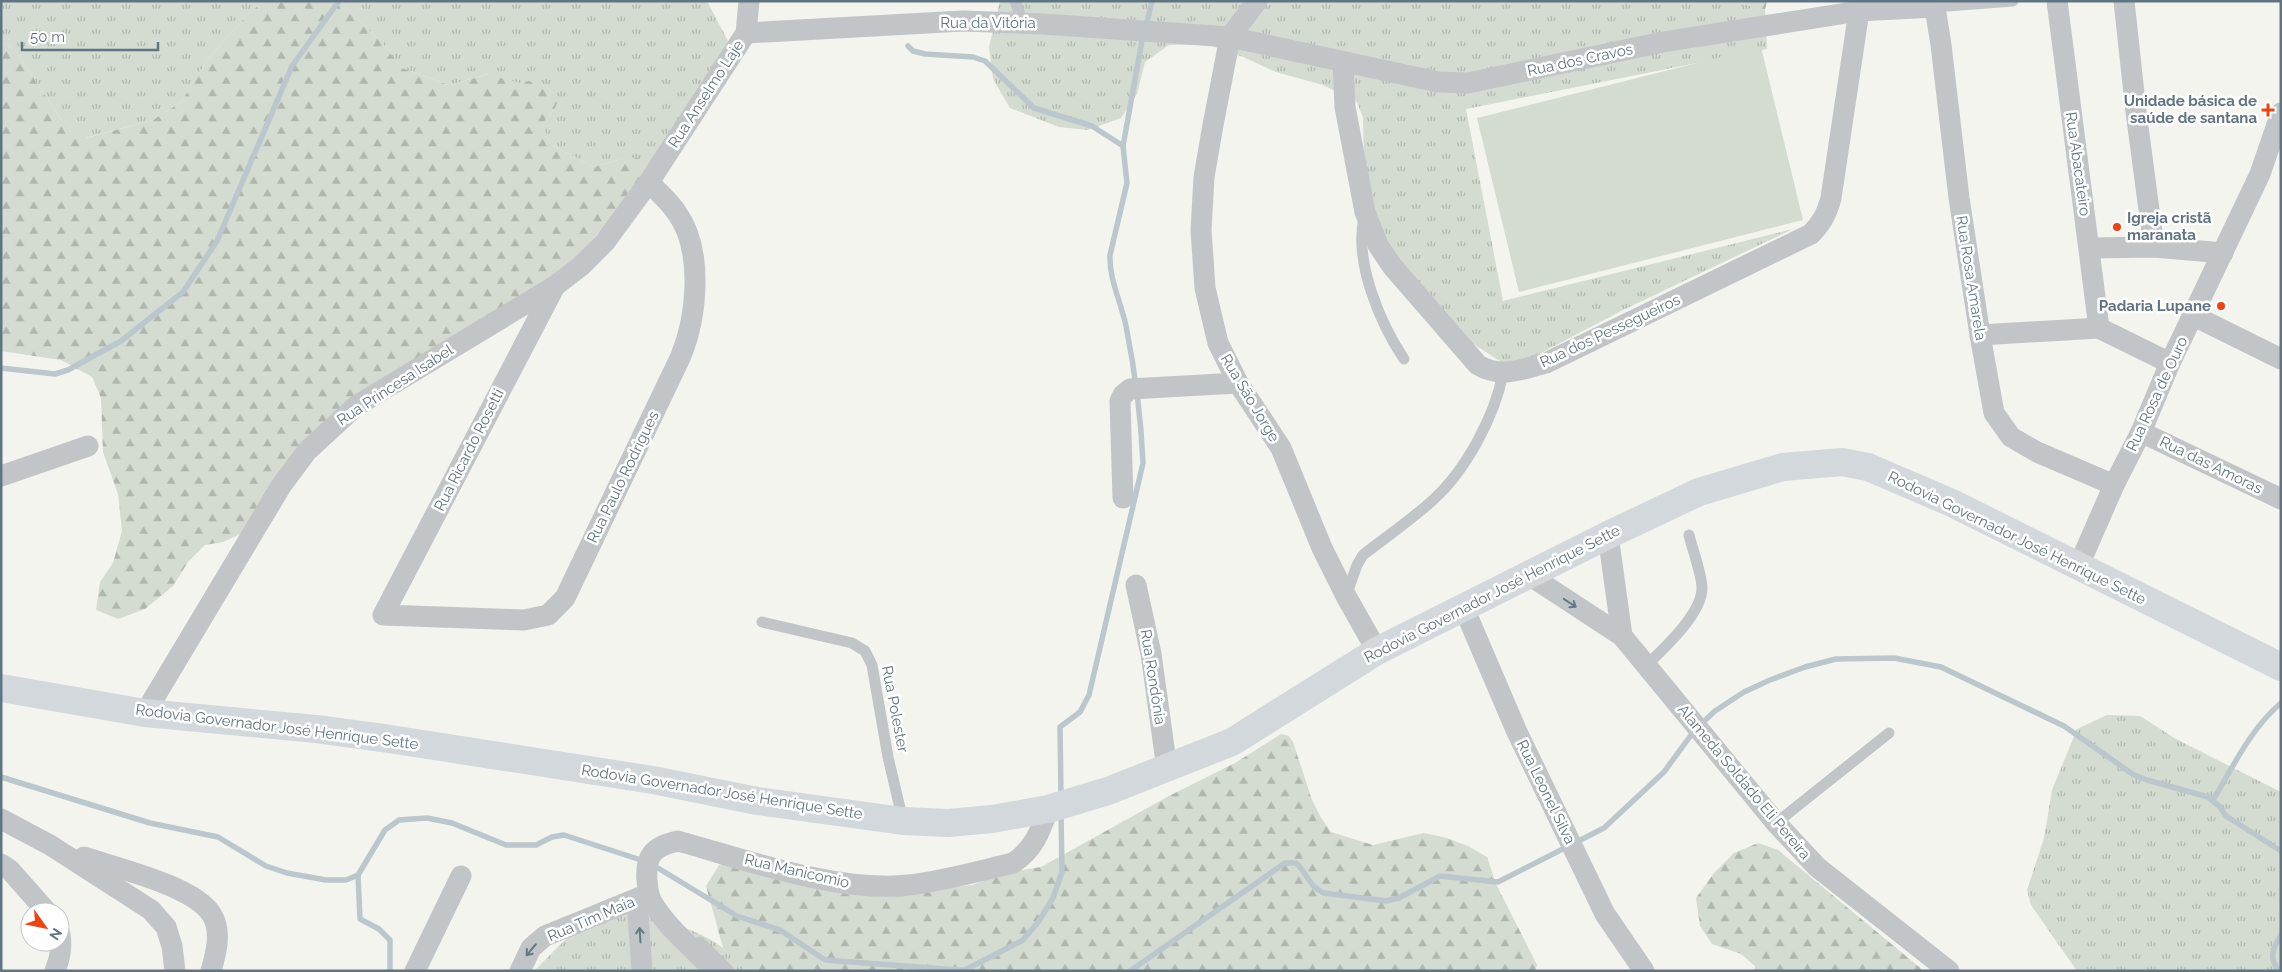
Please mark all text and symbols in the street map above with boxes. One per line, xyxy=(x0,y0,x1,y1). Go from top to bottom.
street label: Rua da Vitória xyxy=(940,14,1036,32)
scale bar xyxy=(22,20,159,52)
text: 50 m xyxy=(30,28,65,46)
street label: Rua Anselmo Laje xyxy=(664,37,748,151)
street label: Rua dos Cravos xyxy=(1526,40,1634,80)
place label: Unidade básica de saúde de santana xyxy=(2124,92,2257,127)
marker: Unidade básica de saúde de santana xyxy=(2261,103,2275,117)
street label: Rua Abacateiro xyxy=(2062,111,2094,217)
place label: Igreja cristã maranata xyxy=(2127,209,2212,244)
street label: Rua Rosa Amarela xyxy=(1952,214,1990,342)
marker: Igreja cristã maranata xyxy=(2111,221,2123,233)
street label: Rua dos Pessegueiros xyxy=(1537,291,1683,371)
place label: Padaria Lupane xyxy=(2099,297,2211,315)
marker: Padaria Lupane xyxy=(2215,300,2227,312)
street label: Rua Rosa de Ouro xyxy=(2123,334,2191,454)
street label: Rua Princesa Isabel xyxy=(334,340,457,429)
street label: Rua São Jorge xyxy=(1217,351,1283,445)
street label: Rua Ricardo Rosetti xyxy=(430,386,508,514)
street label: Rua Paulo Rodrigues xyxy=(583,408,663,546)
street label: Rua das Amoras xyxy=(2157,432,2265,498)
street label: Rodovia Governador José Henrique Sette xyxy=(1885,468,2149,609)
street label: Rodovia Governador José Henrique Sette xyxy=(1361,521,1623,667)
one-way arrow xyxy=(1562,598,1576,608)
street label: Rua Rondônia xyxy=(1137,628,1169,726)
street label: Rua Polester xyxy=(878,664,912,755)
street label: Rodovia Governador José Henrique Sette xyxy=(135,701,420,753)
street label: Alameda Soldado Eli Pereira xyxy=(1674,701,1814,863)
street label: Rua Leonel Silva xyxy=(1513,737,1579,847)
street label: Rodovia Governador José Henrique Sette xyxy=(580,761,864,823)
street label: Rua Manicomio xyxy=(743,850,851,892)
street label: Rua Tim Maia xyxy=(545,893,637,945)
north arrow xyxy=(20,902,70,952)
text: N xyxy=(46,925,66,943)
one-way arrow xyxy=(635,928,644,944)
one-way arrow xyxy=(526,943,537,956)

